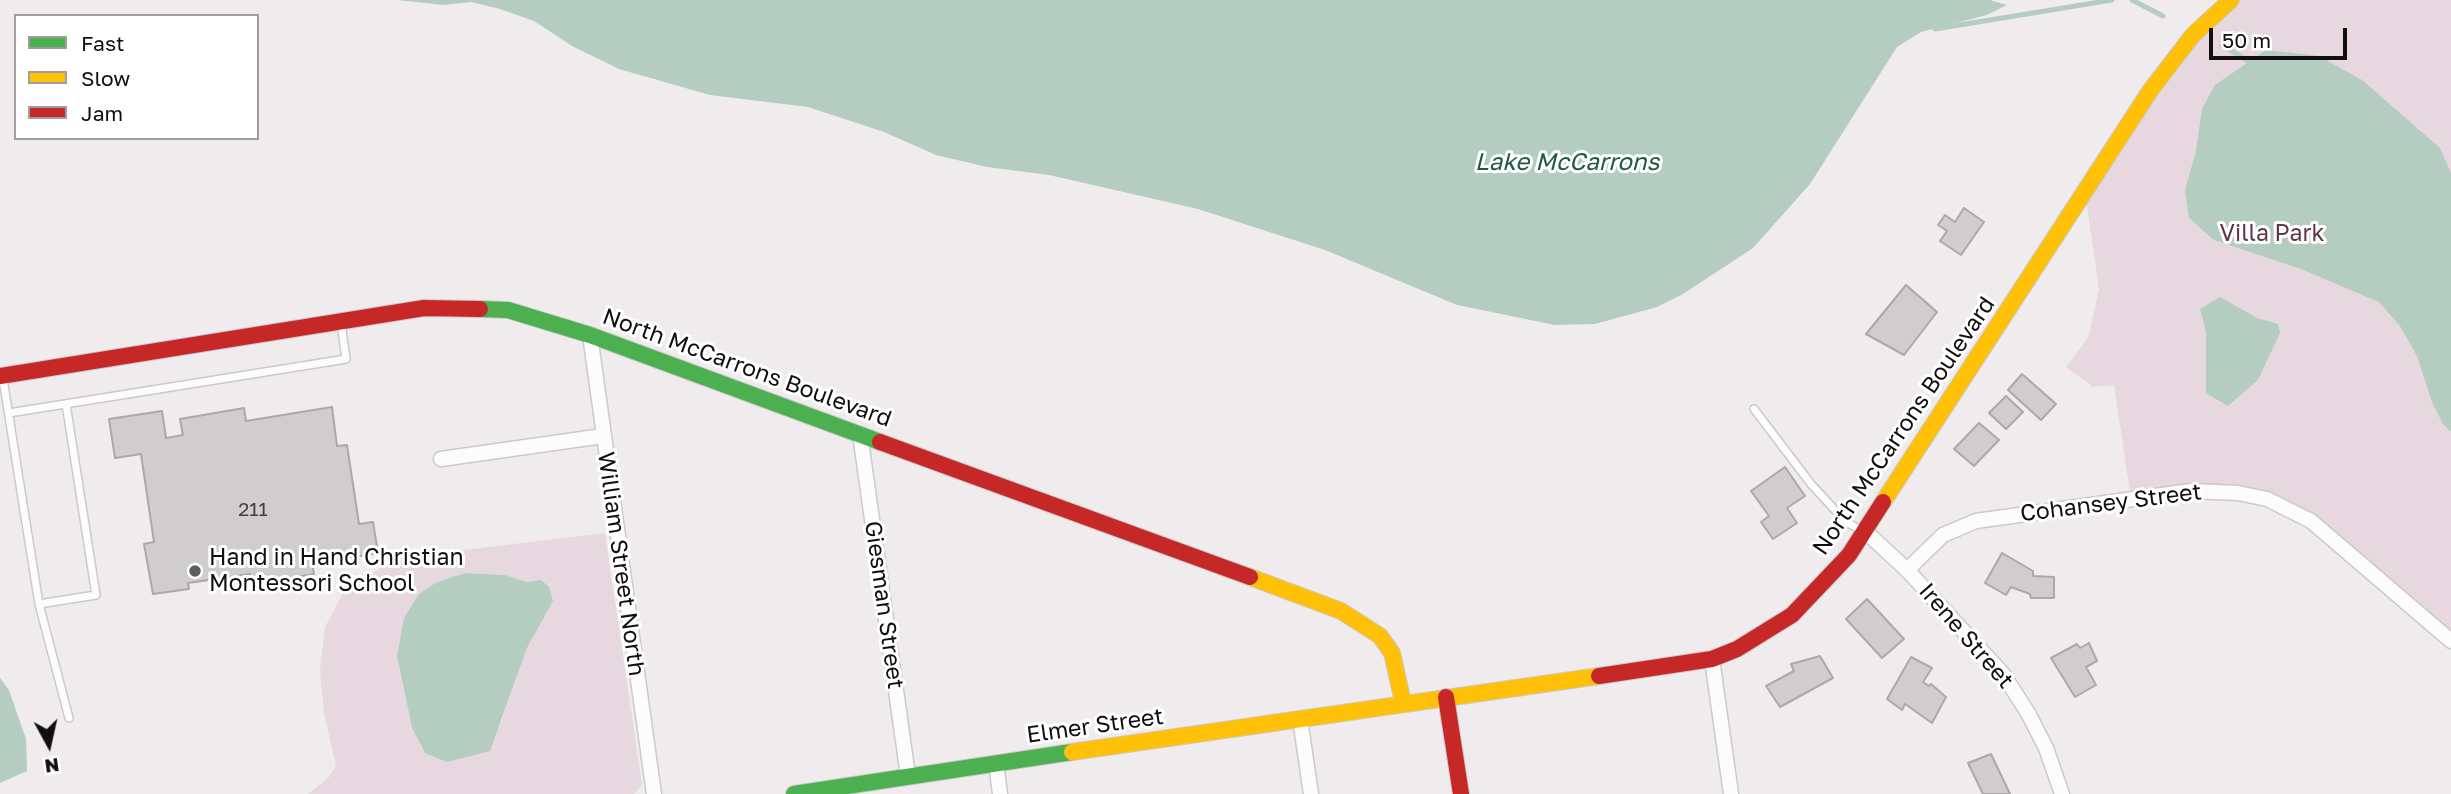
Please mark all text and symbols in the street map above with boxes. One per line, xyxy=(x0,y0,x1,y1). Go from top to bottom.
legend xyxy=(14,14,259,140)
scale bar xyxy=(2213,14,2351,58)
text: 50 m xyxy=(2222,27,2271,53)
text: Fast xyxy=(81,30,124,56)
text: Slow xyxy=(81,65,130,91)
text: Jam xyxy=(81,100,123,126)
water label: Lake McCarrons xyxy=(1475,148,1659,176)
park label: Villa Park xyxy=(2220,220,2324,248)
street label: North McCarrons Boulevard xyxy=(1807,292,2001,560)
street label: North McCarrons Boulevard xyxy=(599,303,895,433)
street label: William Street North xyxy=(592,450,650,678)
street label: Cohansey Street xyxy=(2019,478,2203,528)
house number: 211 xyxy=(238,499,268,521)
street label: Giesman Street xyxy=(859,519,909,691)
place label: Hand in Hand Christian Montessori School xyxy=(209,544,464,598)
marker: Hand in Hand Christian Montessori School xyxy=(187,563,203,579)
street label: Irene Street xyxy=(1913,578,2019,694)
street label: Elmer Street xyxy=(1025,703,1165,749)
north arrow xyxy=(14,710,84,780)
text: N xyxy=(43,754,61,779)

